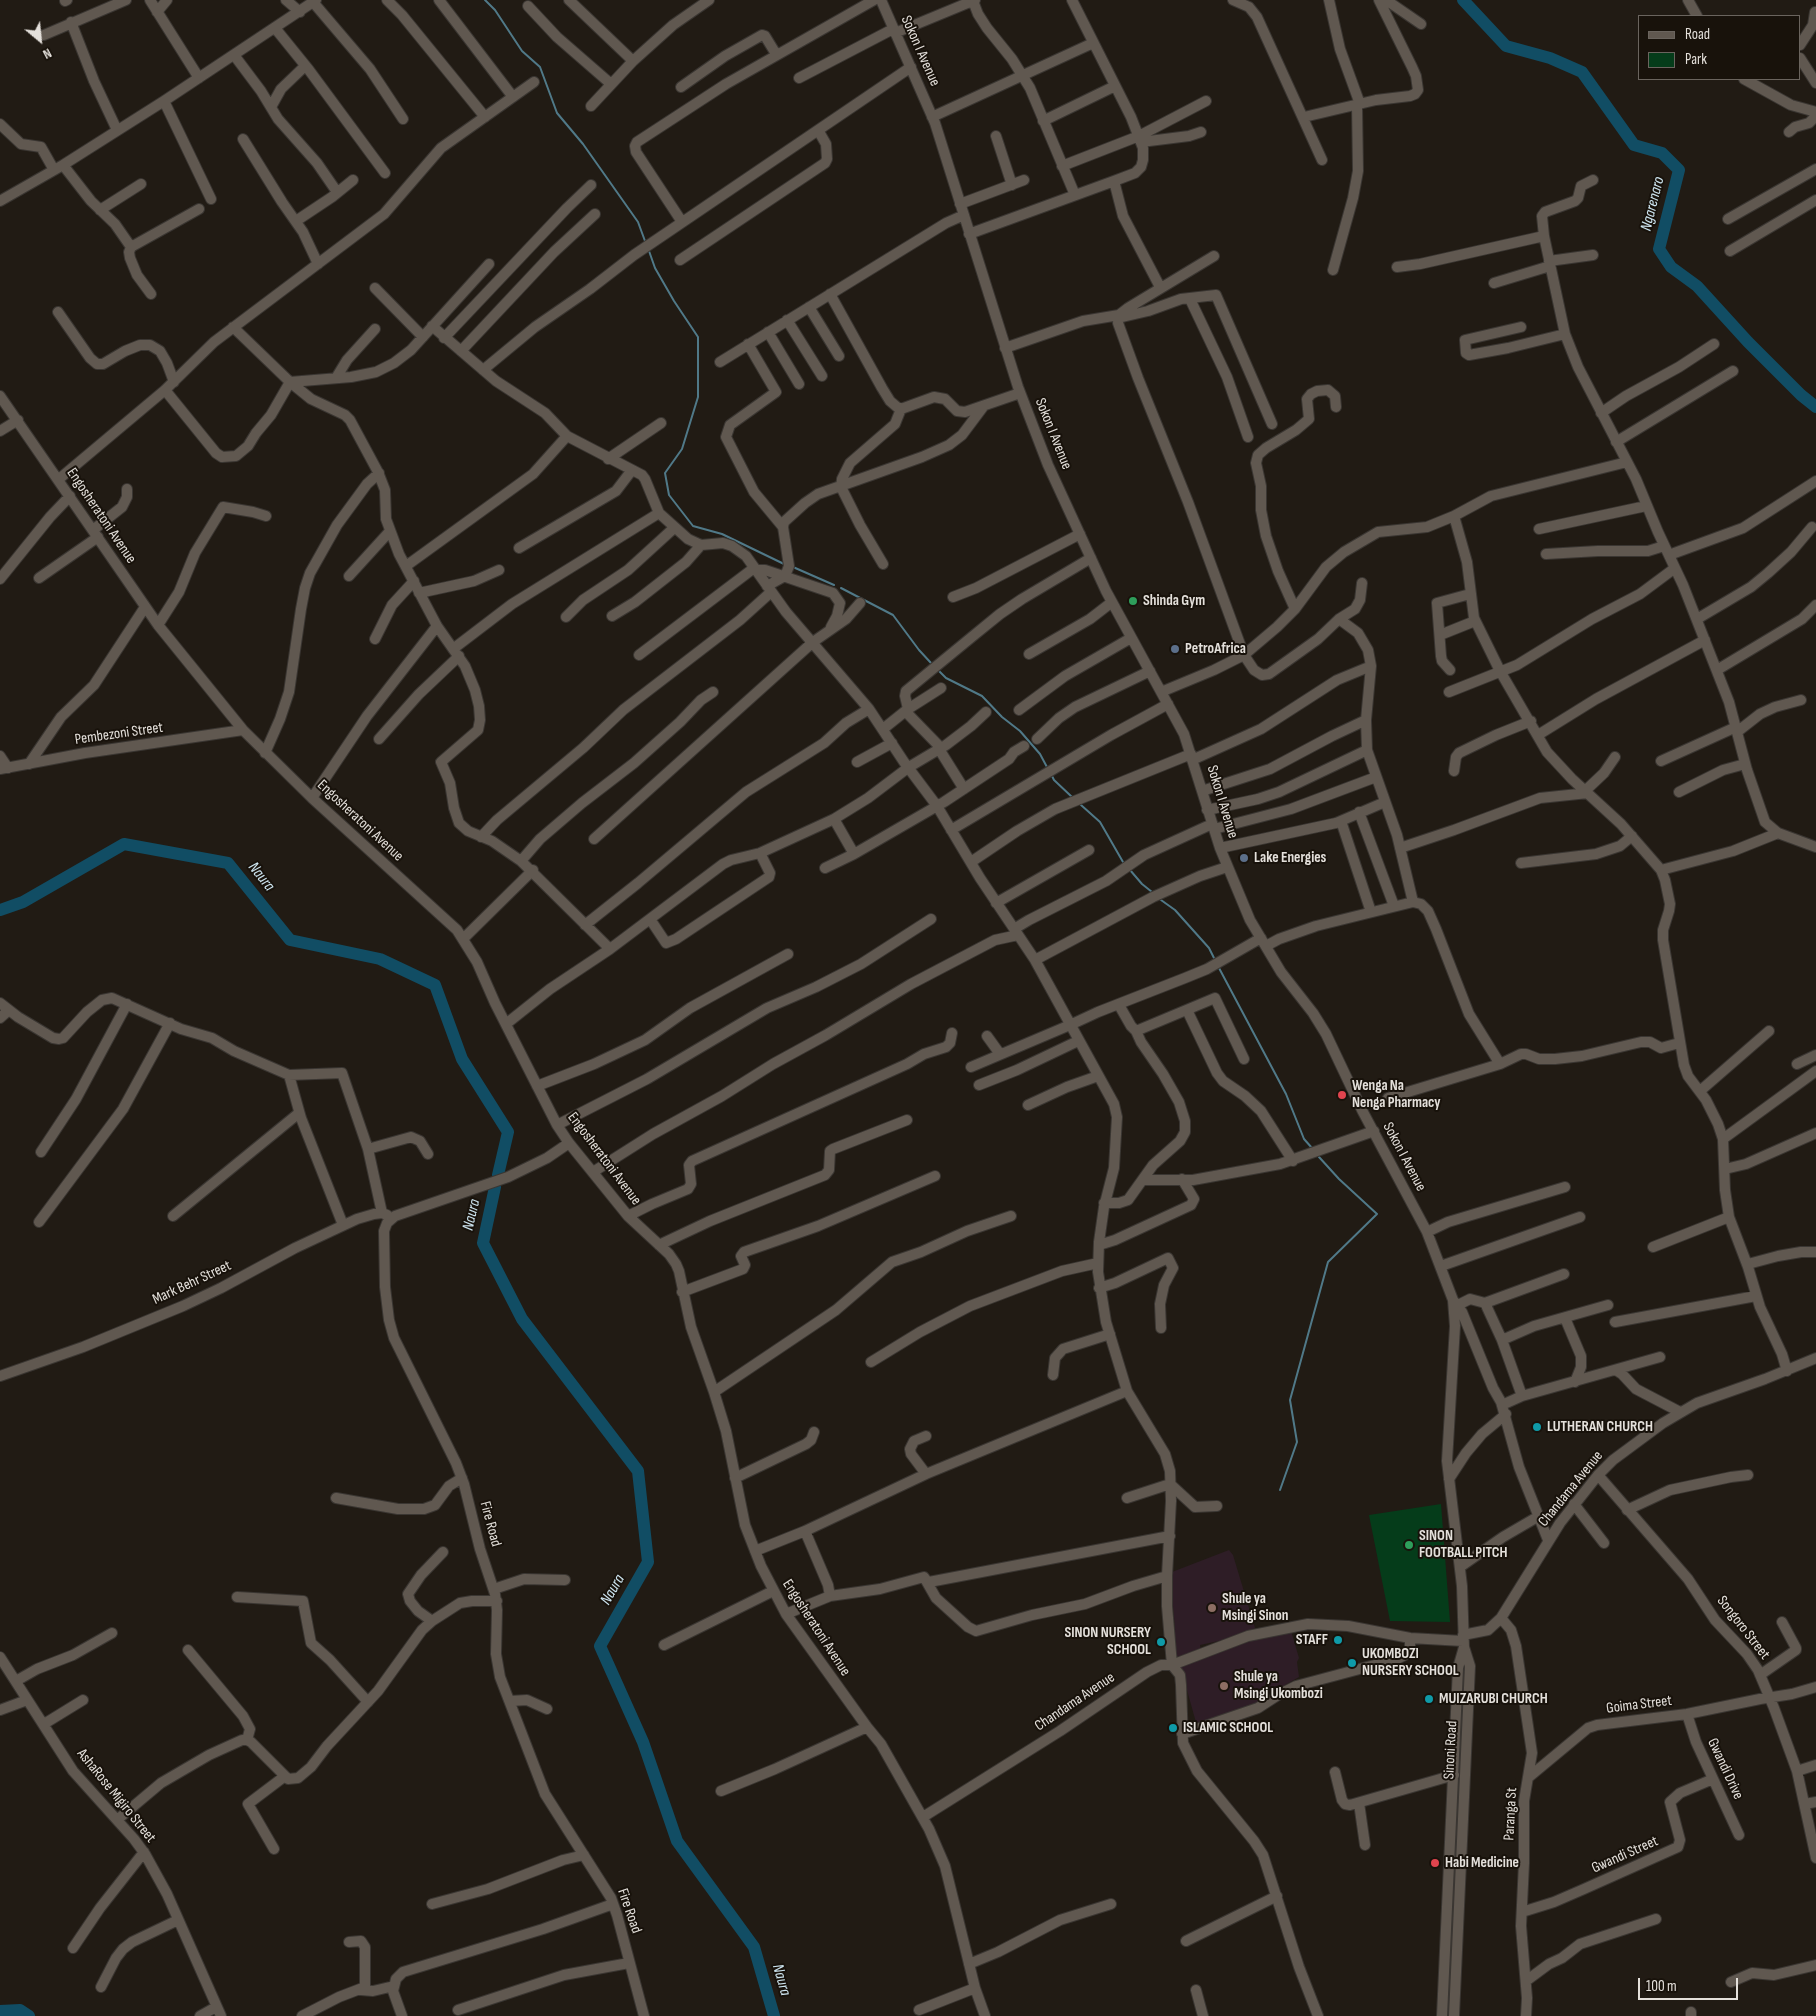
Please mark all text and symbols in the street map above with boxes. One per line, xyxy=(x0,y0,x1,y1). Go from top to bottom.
street label: Sokon I Avenue xyxy=(896,13,944,89)
north arrow xyxy=(15,15,65,65)
legend xyxy=(1638,15,1801,80)
text: Road xyxy=(1685,25,1710,44)
text: N xyxy=(40,44,55,63)
text: Park xyxy=(1685,50,1707,69)
water label: Ngarenaro xyxy=(1637,175,1669,233)
street label: Sokon I Avenue xyxy=(1031,396,1075,472)
street label: Engosheratoni Avenue xyxy=(62,465,140,567)
place label: Shinda Gym xyxy=(1143,592,1205,610)
marker: Shinda Gym xyxy=(1127,595,1139,607)
place label: PetroAfrica xyxy=(1185,640,1246,658)
marker: PetroAfrica xyxy=(1169,643,1181,655)
street label: Pembezoni Street xyxy=(74,719,164,749)
street label: Sokon I Avenue xyxy=(1202,763,1242,841)
street label: Engosheratoni Avenue xyxy=(313,776,407,866)
place label: Lake Energies xyxy=(1254,849,1326,867)
marker: Lake Energies xyxy=(1238,852,1250,864)
water label: Naura xyxy=(244,859,278,895)
place label: Wenga Na Nenga Pharmacy xyxy=(1352,1077,1441,1112)
marker: Wenga Na Nenga Pharmacy xyxy=(1336,1089,1348,1101)
street label: Engosheratoni Avenue xyxy=(563,1109,645,1209)
street label: Sokon I Avenue xyxy=(1378,1120,1430,1194)
water label: Naura xyxy=(459,1197,485,1233)
street label: Mark Behr Street xyxy=(150,1257,234,1309)
place label: LUTHERAN CHURCH xyxy=(1547,1418,1653,1436)
marker: LUTHERAN CHURCH xyxy=(1531,1421,1543,1433)
street label: Chandama Avenue xyxy=(1535,1447,1607,1531)
street label: Fire Road xyxy=(475,1499,505,1549)
place label: SINON FOOTBALL PITCH xyxy=(1419,1527,1507,1562)
marker: SINON FOOTBALL PITCH xyxy=(1403,1539,1415,1551)
water label: Naura xyxy=(597,1571,629,1609)
street label: Engosheratoni Avenue xyxy=(778,1576,854,1680)
place label: Shule ya Msingi Sinon xyxy=(1222,1590,1288,1625)
street label: Songoro Street xyxy=(1713,1593,1773,1663)
marker: Shule ya Msingi Sinon xyxy=(1206,1602,1218,1614)
place label: SINON NURSERY SCHOOL xyxy=(1064,1624,1151,1659)
place label: STAFF xyxy=(1296,1631,1328,1649)
marker: STAFF xyxy=(1332,1634,1344,1646)
marker: SINON NURSERY SCHOOL xyxy=(1155,1636,1167,1648)
place label: UKOMBOZI NURSERY SCHOOL xyxy=(1362,1645,1459,1680)
marker: UKOMBOZI NURSERY SCHOOL xyxy=(1346,1657,1358,1669)
place label: Shule ya Msingi Ukombozi xyxy=(1234,1668,1323,1703)
street label: Chandama Avenue xyxy=(1032,1669,1118,1735)
marker: Shule ya Msingi Ukombozi xyxy=(1218,1680,1230,1692)
place label: MUIZARUBI CHURCH xyxy=(1439,1690,1548,1708)
street label: Goima Street xyxy=(1605,1692,1673,1718)
marker: MUIZARUBI CHURCH xyxy=(1423,1693,1435,1705)
place label: ISLAMIC SCHOOL xyxy=(1183,1719,1273,1737)
street label: Sinoni Road xyxy=(1440,1720,1462,1780)
marker: ISLAMIC SCHOOL xyxy=(1167,1722,1179,1734)
street label: Gwandi Drive xyxy=(1703,1736,1747,1802)
street label: AshaRose Migiro Street xyxy=(73,1745,159,1847)
street label: Paranga St xyxy=(1501,1787,1521,1841)
street label: Gwandi Street xyxy=(1589,1832,1661,1878)
place label: Habi Medicine xyxy=(1445,1854,1519,1872)
marker: Habi Medicine xyxy=(1429,1857,1441,1869)
street label: Fire Road xyxy=(613,1886,645,1936)
water label: Naura xyxy=(767,1962,795,1998)
scale bar xyxy=(1641,1968,1741,2000)
text: 100 m xyxy=(1646,1977,1677,1996)

